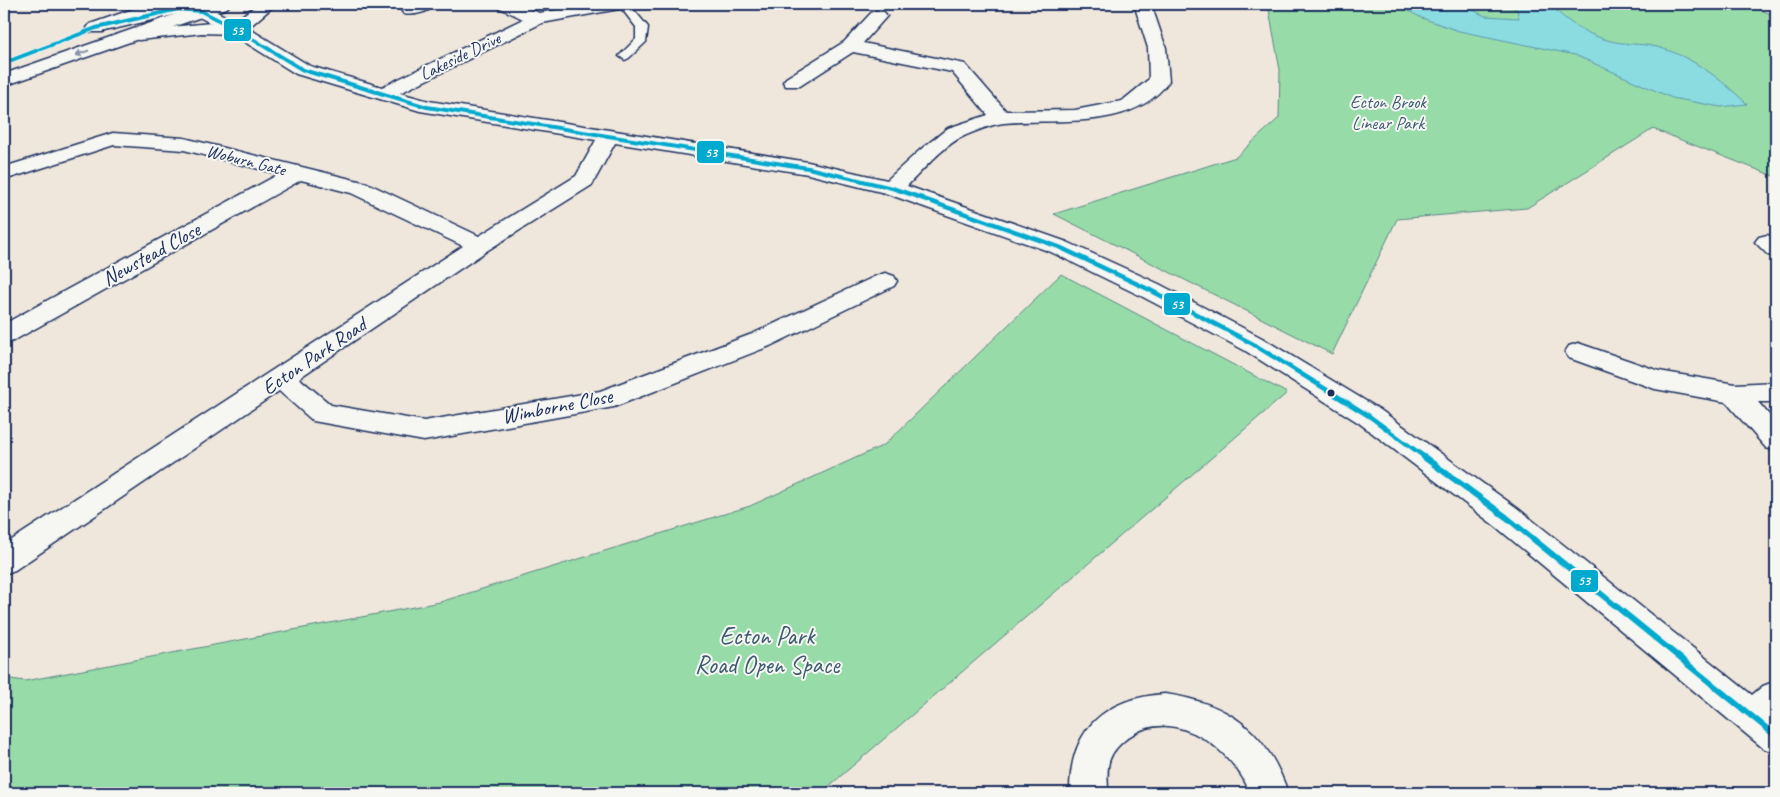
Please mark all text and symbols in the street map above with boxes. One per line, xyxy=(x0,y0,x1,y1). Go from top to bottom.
line badge: 53 xyxy=(223,18,252,42)
text: 53 xyxy=(231,22,245,39)
street label: Lakeside Drive xyxy=(416,27,505,85)
one-way arrow xyxy=(74,49,89,57)
park label: Ecton Brook Linear Park xyxy=(1350,91,1427,134)
street label: Woburn Gate xyxy=(204,140,289,181)
line badge: 53 xyxy=(696,140,725,164)
text: 53 xyxy=(705,144,719,161)
street label: Newstead Close xyxy=(97,216,206,292)
line badge: 53 xyxy=(1163,292,1191,316)
text: 53 xyxy=(1171,296,1185,313)
street label: Ecton Park Road xyxy=(257,310,373,400)
street label: Wimborne Close xyxy=(500,382,615,429)
unlabelled marker xyxy=(1326,388,1336,398)
line badge: 53 xyxy=(1570,569,1599,593)
text: 53 xyxy=(1578,572,1592,589)
park label: Ecton Park Road Open Space xyxy=(695,620,841,681)

